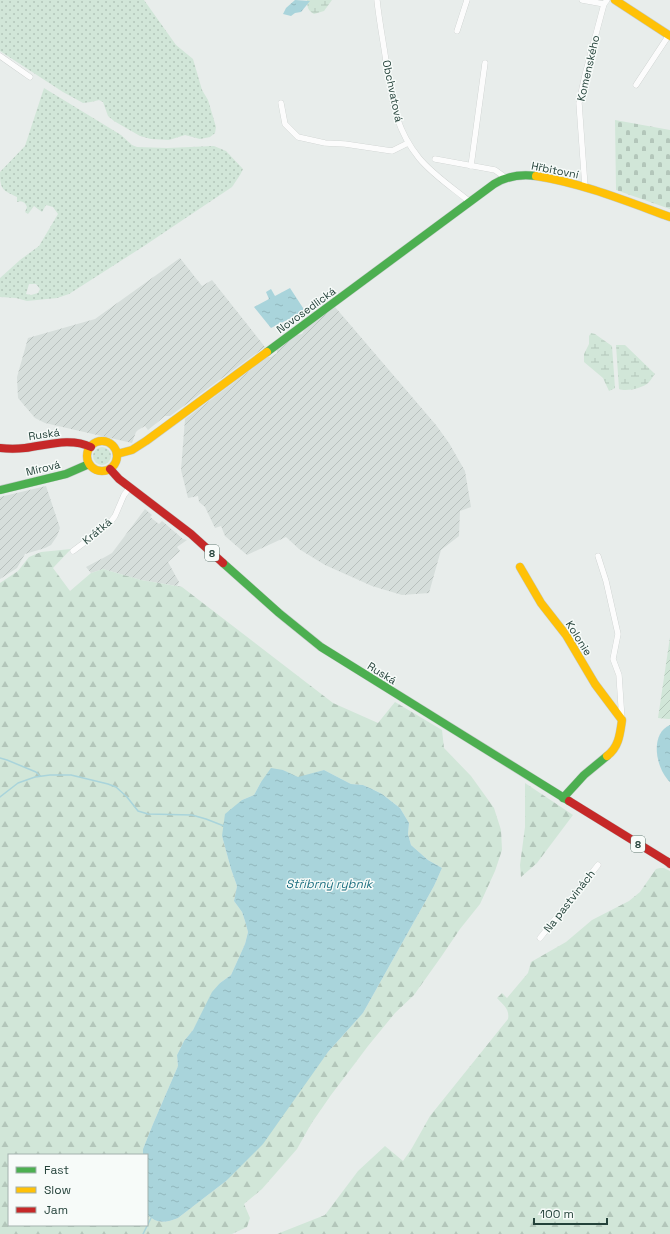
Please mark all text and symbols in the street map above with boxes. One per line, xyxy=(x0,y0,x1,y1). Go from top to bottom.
street label: Komenského xyxy=(574,33,602,102)
street label: Obchvatová xyxy=(380,59,407,124)
street label: Hřbitovní xyxy=(530,159,580,182)
street label: Novosedlická xyxy=(274,283,339,336)
street label: Ruská xyxy=(27,425,61,443)
street label: Mírová xyxy=(24,457,62,479)
street label: Krátká xyxy=(80,514,115,547)
road number: 8 xyxy=(205,545,219,561)
street label: Kolonie xyxy=(563,618,595,658)
street label: Ruská xyxy=(365,659,400,688)
road number: 8 xyxy=(631,836,645,852)
street label: Na pastvinách xyxy=(540,867,598,935)
water label: Stříbrný rybník xyxy=(286,876,374,892)
legend xyxy=(8,1154,148,1226)
text: Fast xyxy=(44,1162,69,1178)
text: Slow xyxy=(44,1182,71,1198)
scale bar xyxy=(534,1200,607,1226)
text: Jam xyxy=(44,1202,68,1218)
text: 100 m xyxy=(540,1206,574,1222)

